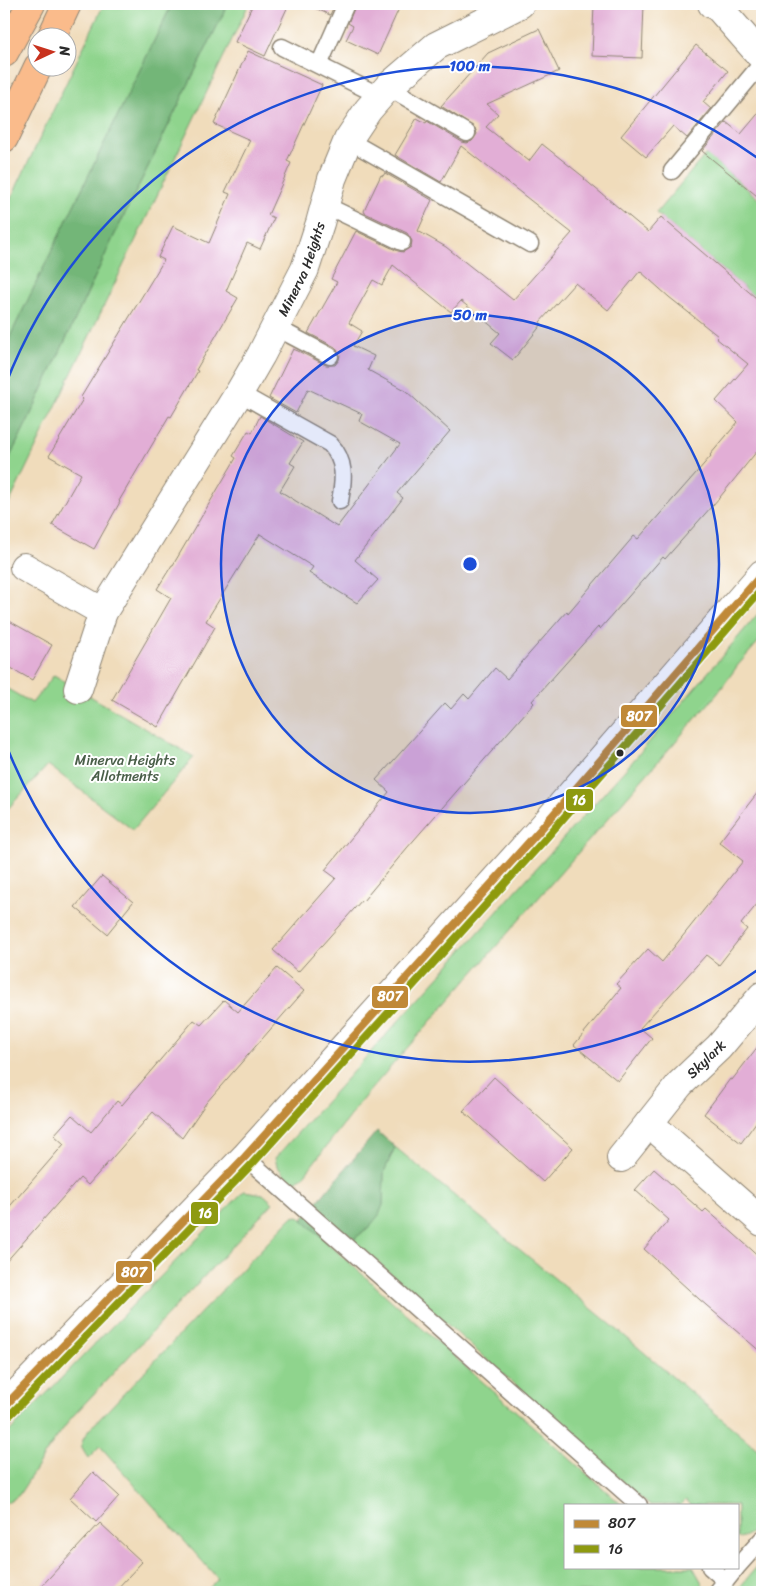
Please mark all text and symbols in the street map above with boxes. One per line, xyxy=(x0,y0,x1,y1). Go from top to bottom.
north arrow xyxy=(28,28,78,78)
text: N xyxy=(52,44,77,57)
text: 100 m xyxy=(450,53,491,79)
street label: Minerva Heights xyxy=(271,218,333,321)
text: 50 m xyxy=(453,302,488,328)
centre of rings xyxy=(461,555,479,573)
line badge: 807 xyxy=(620,704,658,728)
text: 807 xyxy=(625,704,653,729)
park label: Minerva Heights Allotments xyxy=(75,748,176,789)
unlabelled marker xyxy=(615,748,625,758)
line badge: 16 xyxy=(565,788,594,812)
text: 16 xyxy=(572,788,586,813)
text: 807 xyxy=(376,984,404,1009)
line badge: 807 xyxy=(371,985,409,1009)
street label: Skylark xyxy=(681,1033,733,1085)
line badge: 16 xyxy=(190,1201,219,1225)
text: 16 xyxy=(198,1201,212,1226)
line badge: 807 xyxy=(115,1260,153,1284)
text: 807 xyxy=(120,1260,148,1285)
legend xyxy=(564,1504,738,1568)
text: 807 xyxy=(608,1510,637,1536)
text: 16 xyxy=(608,1536,623,1562)

